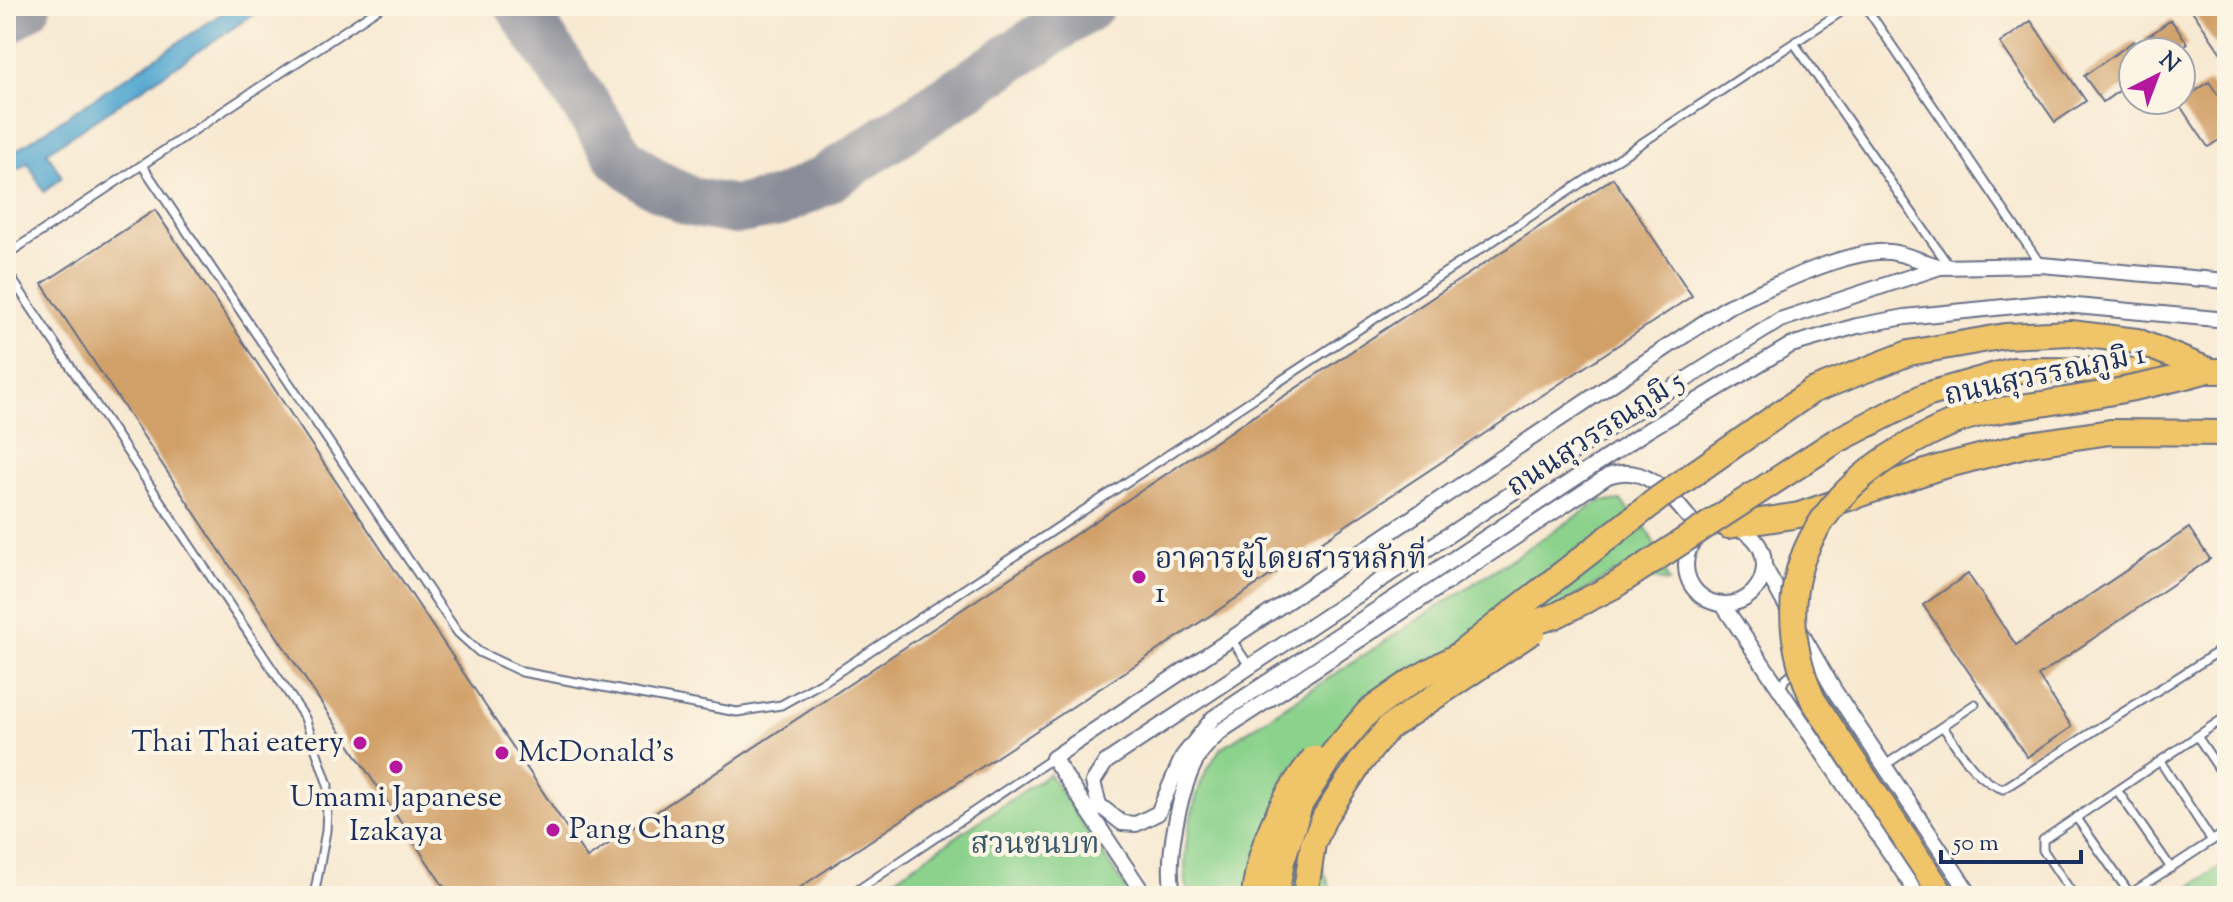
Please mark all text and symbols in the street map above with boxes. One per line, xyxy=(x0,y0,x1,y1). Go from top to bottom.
north arrow xyxy=(2117,36,2197,116)
text: N xyxy=(2151,46,2186,81)
street label: ถนนสุวรรณภูมิ 1 xyxy=(1940,334,2150,418)
street label: ถนนสุวรรณภูมิ 5 xyxy=(1498,361,1694,509)
place label: อาคารผู้โดยสารหลักที่ 1 xyxy=(1155,536,1427,616)
marker: อาคารผู้โดยสารหลักที่ 1 xyxy=(1130,568,1148,586)
place label: Thai Thai eatery xyxy=(131,722,344,765)
place label: McDonald's xyxy=(518,732,674,775)
marker: Thai Thai eatery xyxy=(351,734,369,752)
marker: McDonald's xyxy=(493,744,511,762)
marker: Umami Japanese Izakaya xyxy=(387,758,405,776)
place label: Umami Japanese Izakaya xyxy=(290,777,502,854)
place label: Pang Chang xyxy=(569,809,726,852)
scale bar xyxy=(1941,814,2081,864)
marker: Pang Chang xyxy=(544,821,562,839)
park label: สวนชนบท xyxy=(970,824,1100,867)
text: 50 m xyxy=(1951,827,1999,861)

